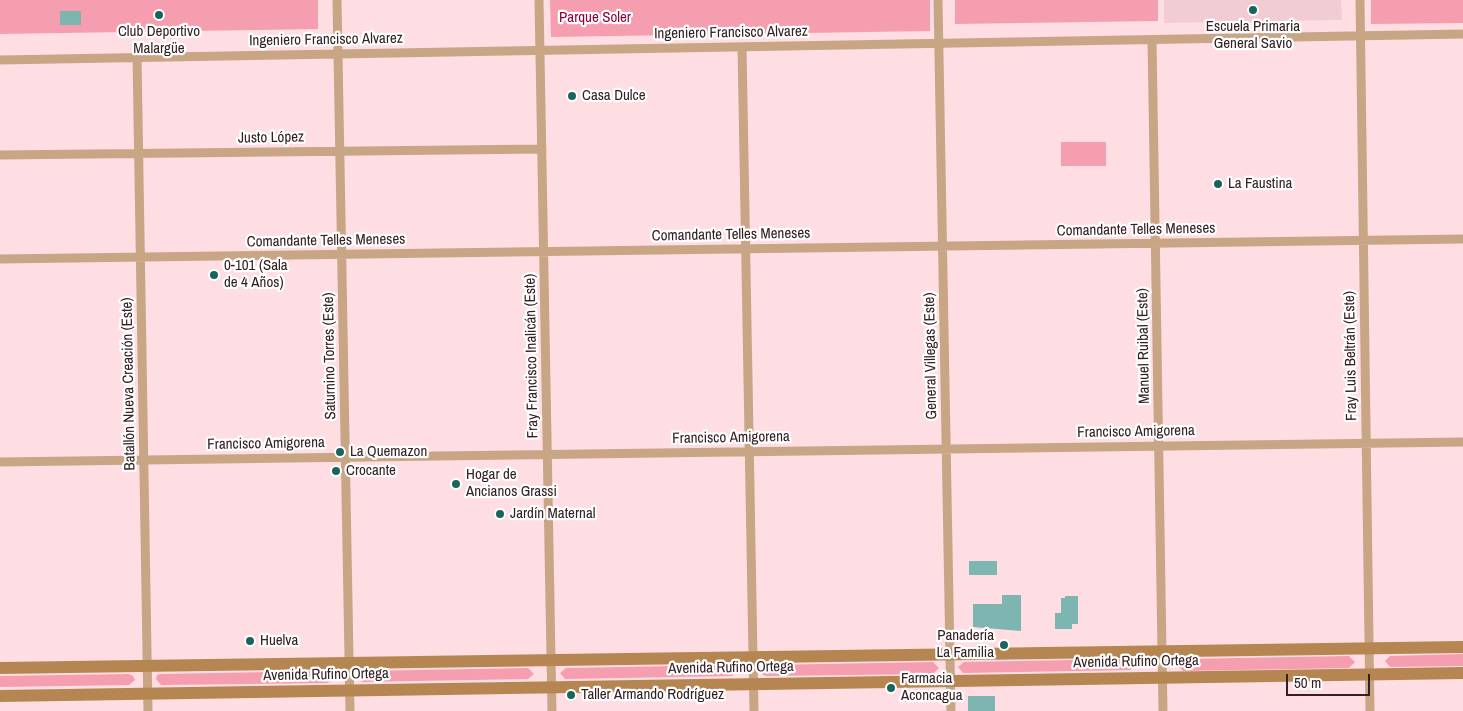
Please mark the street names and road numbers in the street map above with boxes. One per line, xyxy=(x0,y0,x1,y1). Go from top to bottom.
street label: Ingeniero Francisco Alvarez xyxy=(654,23,808,43)
street label: Ingeniero Francisco Alvarez xyxy=(249,30,403,50)
street label: Justo López xyxy=(238,128,304,148)
street label: Comandante Telles Meneses xyxy=(1057,220,1215,240)
street label: Comandante Telles Meneses xyxy=(652,225,810,245)
street label: Comandante Telles Meneses xyxy=(247,231,405,251)
street label: Fray Francisco Inalicán (Este) xyxy=(522,273,542,439)
street label: Manuel Ruibal (Este) xyxy=(1134,288,1154,404)
street label: Fray Luis Beltrán (Este) xyxy=(1341,291,1361,421)
street label: Saturnino Torres (Este) xyxy=(320,292,340,420)
street label: General Villegas (Este) xyxy=(921,292,941,420)
street label: Batallón Nueva Creación (Este) xyxy=(118,297,140,471)
street label: Francisco Amigorena xyxy=(1077,422,1195,442)
street label: Francisco Amigorena xyxy=(672,428,790,448)
street label: Francisco Amigorena xyxy=(207,434,325,454)
street label: Avenida Rufino Ortega xyxy=(1073,652,1199,672)
street label: Avenida Rufino Ortega xyxy=(668,658,794,678)
street label: Avenida Rufino Ortega xyxy=(263,665,389,685)

